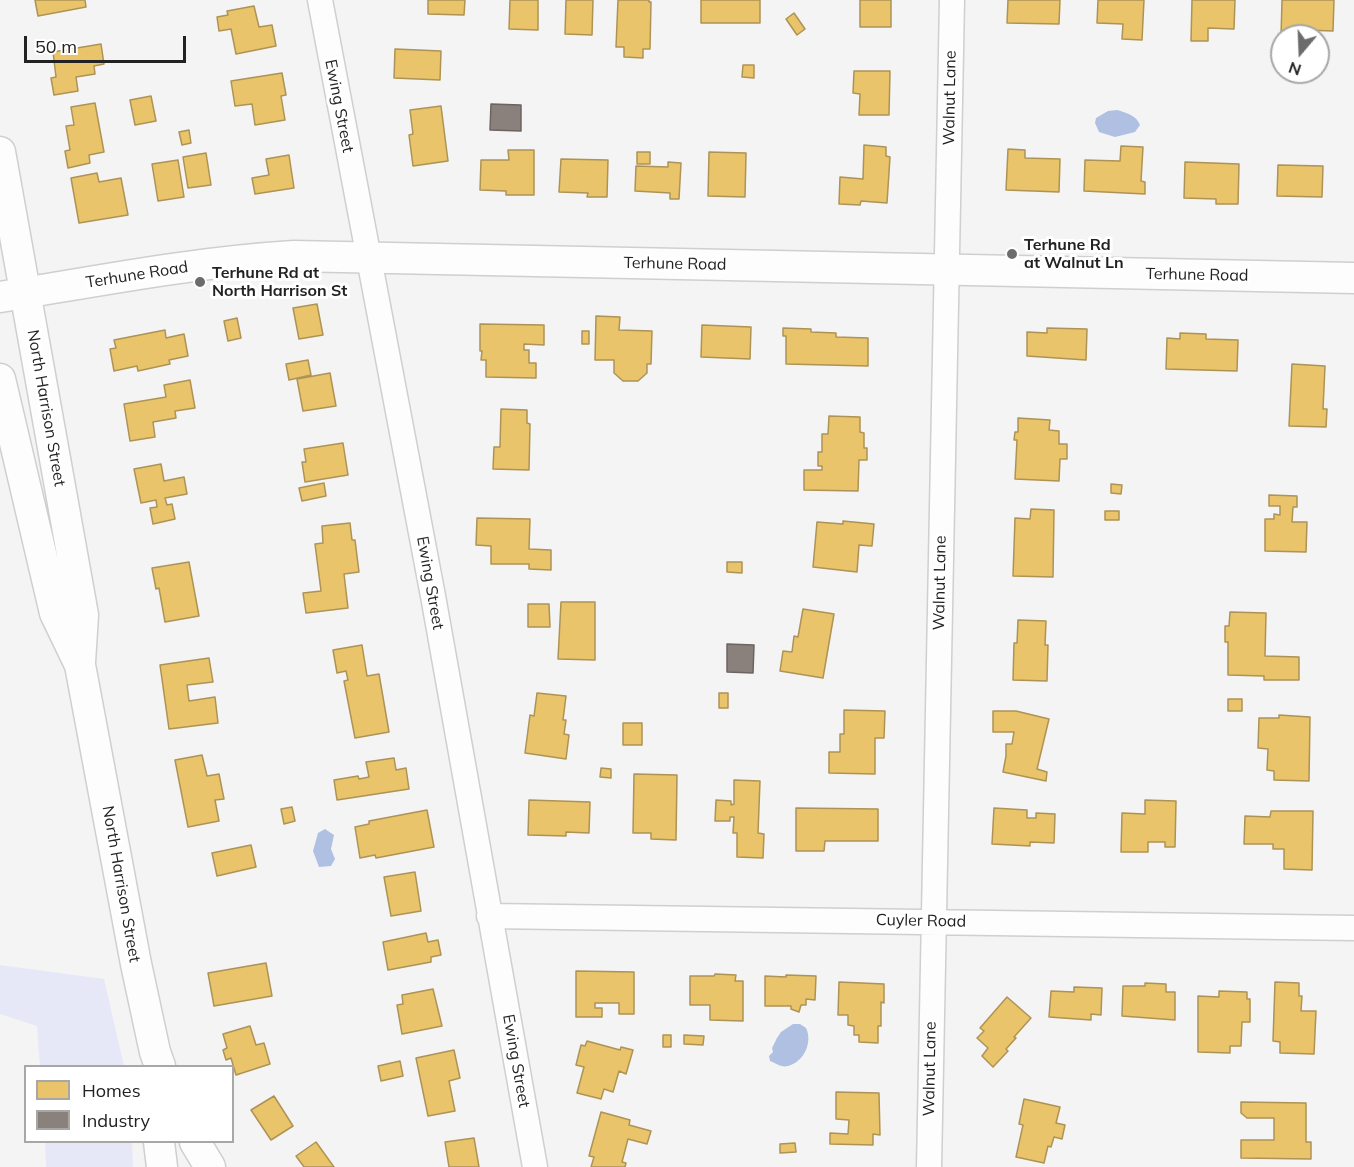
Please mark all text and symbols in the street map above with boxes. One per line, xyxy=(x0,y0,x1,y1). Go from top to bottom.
scale bar xyxy=(27,24,189,62)
north arrow xyxy=(1270,24,1330,84)
text: 50 m xyxy=(35,35,77,58)
street label: Walnut Lane xyxy=(940,50,960,146)
street label: Ewing Street xyxy=(321,58,357,154)
text: N xyxy=(1286,58,1304,81)
place label: Terhune Rd at Walnut Ln xyxy=(1024,235,1124,273)
marker: Terhune Rd at Walnut Ln xyxy=(1005,247,1019,261)
street label: Terhune Road xyxy=(623,254,727,274)
street label: Terhune Road xyxy=(85,257,189,293)
place label: Terhune Rd at North Harrison St xyxy=(212,263,347,301)
street label: Terhune Road xyxy=(1145,265,1249,285)
marker: Terhune Rd at North Harrison St xyxy=(193,275,207,289)
street label: North Harrison Street xyxy=(23,328,69,488)
street label: Ewing Street xyxy=(412,535,448,631)
street label: Walnut Lane xyxy=(930,535,950,631)
street label: North Harrison Street xyxy=(98,804,144,964)
street label: Cuyler Road xyxy=(876,911,966,931)
street label: Ewing Street xyxy=(498,1013,534,1109)
street label: Walnut Lane xyxy=(920,1021,940,1117)
legend xyxy=(24,1065,234,1143)
text: Homes xyxy=(82,1079,141,1102)
text: Industry xyxy=(82,1109,150,1132)

